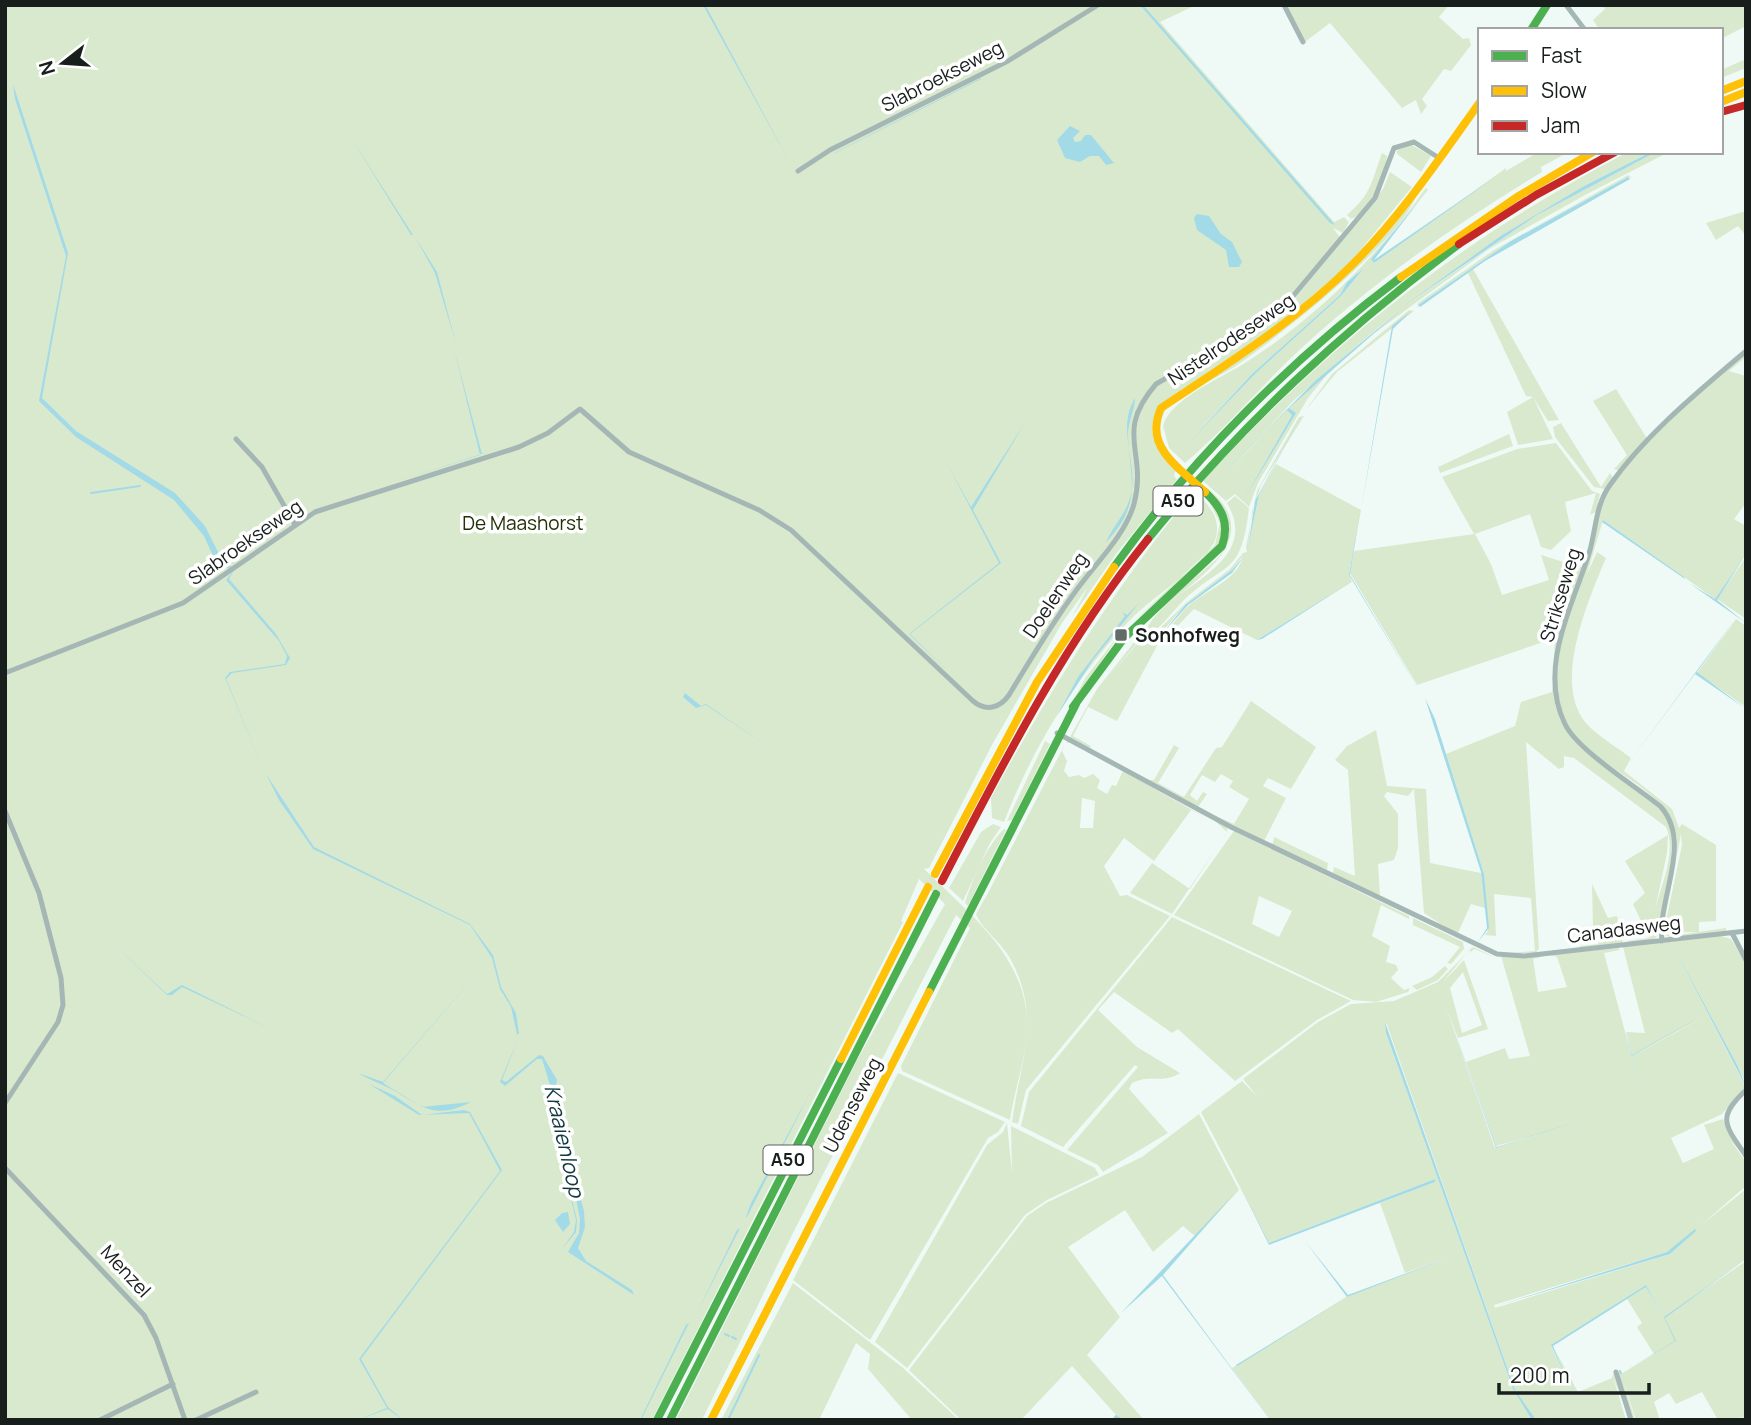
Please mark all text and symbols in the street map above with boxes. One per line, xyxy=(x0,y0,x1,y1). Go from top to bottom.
north arrow xyxy=(28,28,98,98)
legend xyxy=(1478,28,1723,154)
street label: Slabroekseweg xyxy=(877,34,1007,118)
text: Fast xyxy=(1541,41,1582,69)
text: N xyxy=(32,58,61,78)
text: Slow xyxy=(1541,76,1587,104)
text: Jam xyxy=(1541,111,1580,139)
street label: Nistelrodeseweg xyxy=(1162,287,1300,391)
road number: A50 xyxy=(1154,486,1202,516)
street label: Slabroekseweg xyxy=(183,493,307,591)
park label: De Maashorst xyxy=(462,510,584,536)
street label: Strikseweg xyxy=(1533,545,1587,645)
street label: Doelenweg xyxy=(1017,547,1093,643)
place label: Sonhofweg xyxy=(1135,622,1240,648)
marker: Sonhofweg xyxy=(1113,627,1129,643)
street label: Canadasweg xyxy=(1566,909,1682,949)
street label: Udenseweg xyxy=(817,1053,887,1157)
water label: Kraaienloop xyxy=(538,1082,592,1201)
road number: A50 xyxy=(764,1146,812,1175)
street label: Menzel xyxy=(95,1239,157,1303)
scale bar xyxy=(1499,1352,1650,1396)
text: 200 m xyxy=(1510,1361,1570,1389)

